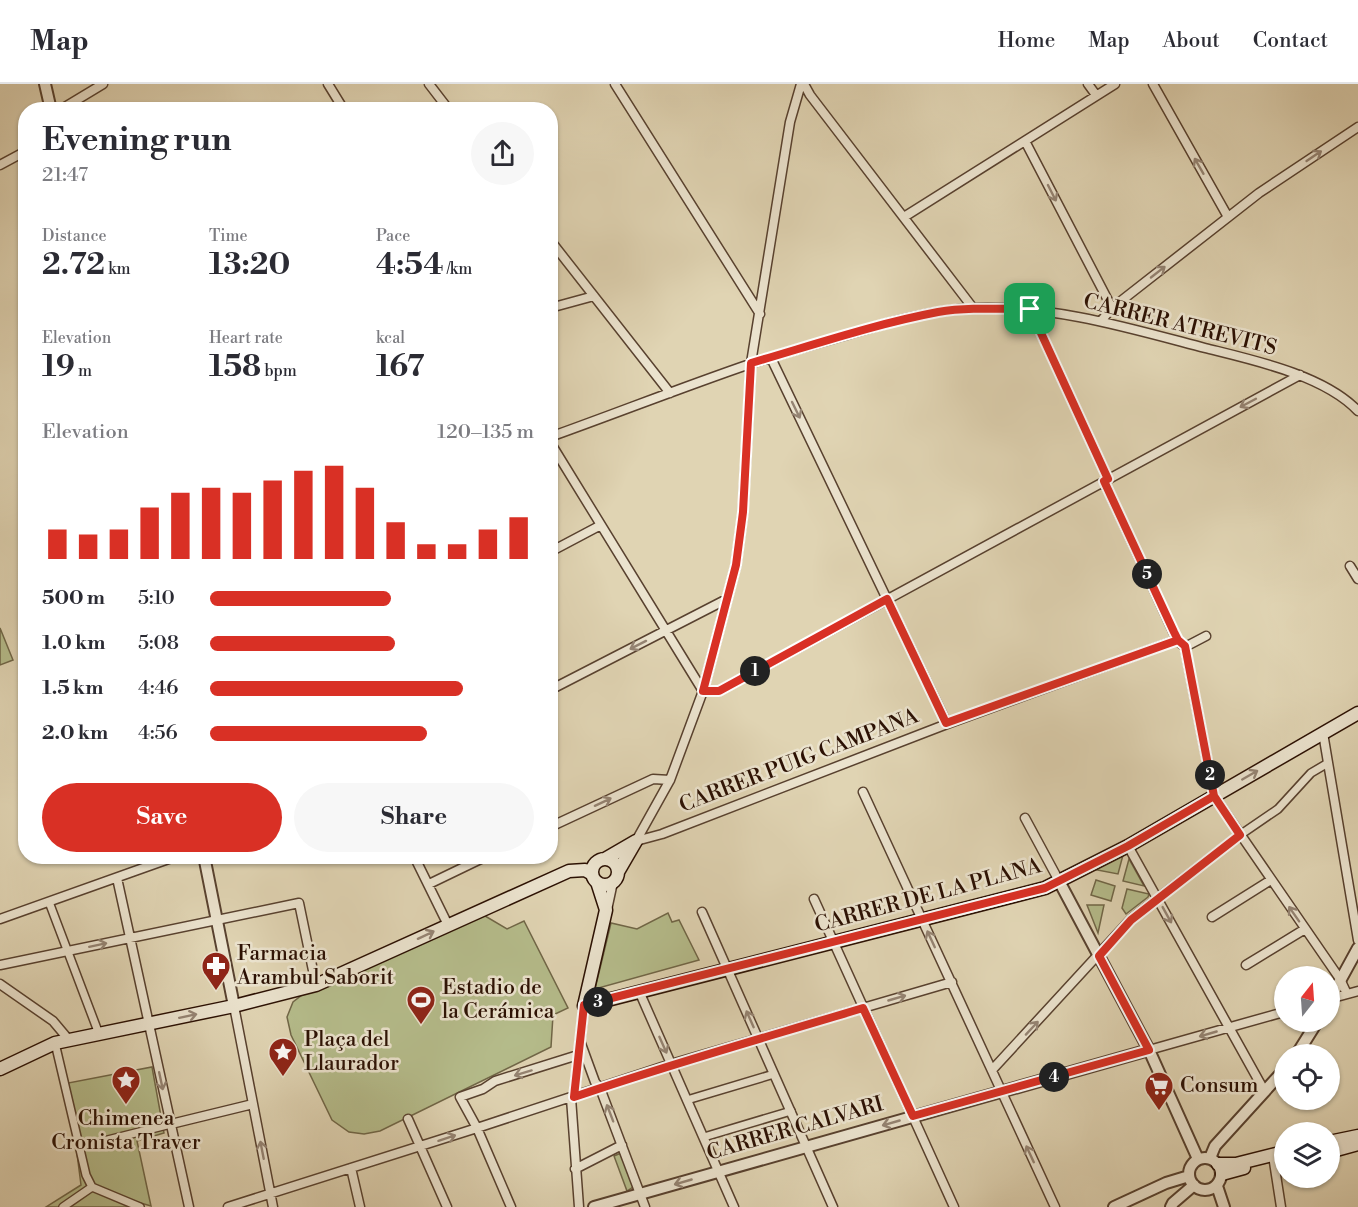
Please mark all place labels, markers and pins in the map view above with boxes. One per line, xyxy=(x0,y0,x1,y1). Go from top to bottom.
pin xyxy=(1004,283,1055,334)
pin: 5 xyxy=(1132,559,1162,589)
pin: 1 xyxy=(740,656,770,686)
pin: 2 xyxy=(1195,760,1225,790)
place label: Farmacia Arambul Saborit xyxy=(236,941,395,991)
pharmacy icon: Farmacia Arambul Saborit xyxy=(200,950,232,992)
place label: Estadio de la Cerámica xyxy=(442,975,555,1025)
sports icon: Estadio de la Cerámica xyxy=(405,984,437,1026)
pin: 3 xyxy=(583,987,613,1017)
place label: Plaça del Llaurador xyxy=(304,1027,399,1077)
place icon: Plaça del Llaurador xyxy=(267,1036,299,1078)
pin: 4 xyxy=(1039,1062,1069,1092)
place icon: Chimenea Cronista Traver xyxy=(110,1064,142,1106)
supermarket icon: Consum xyxy=(1143,1070,1175,1112)
place label: Consum xyxy=(1180,1073,1258,1099)
place label: Chimenea Cronista Traver xyxy=(51,1106,201,1156)

